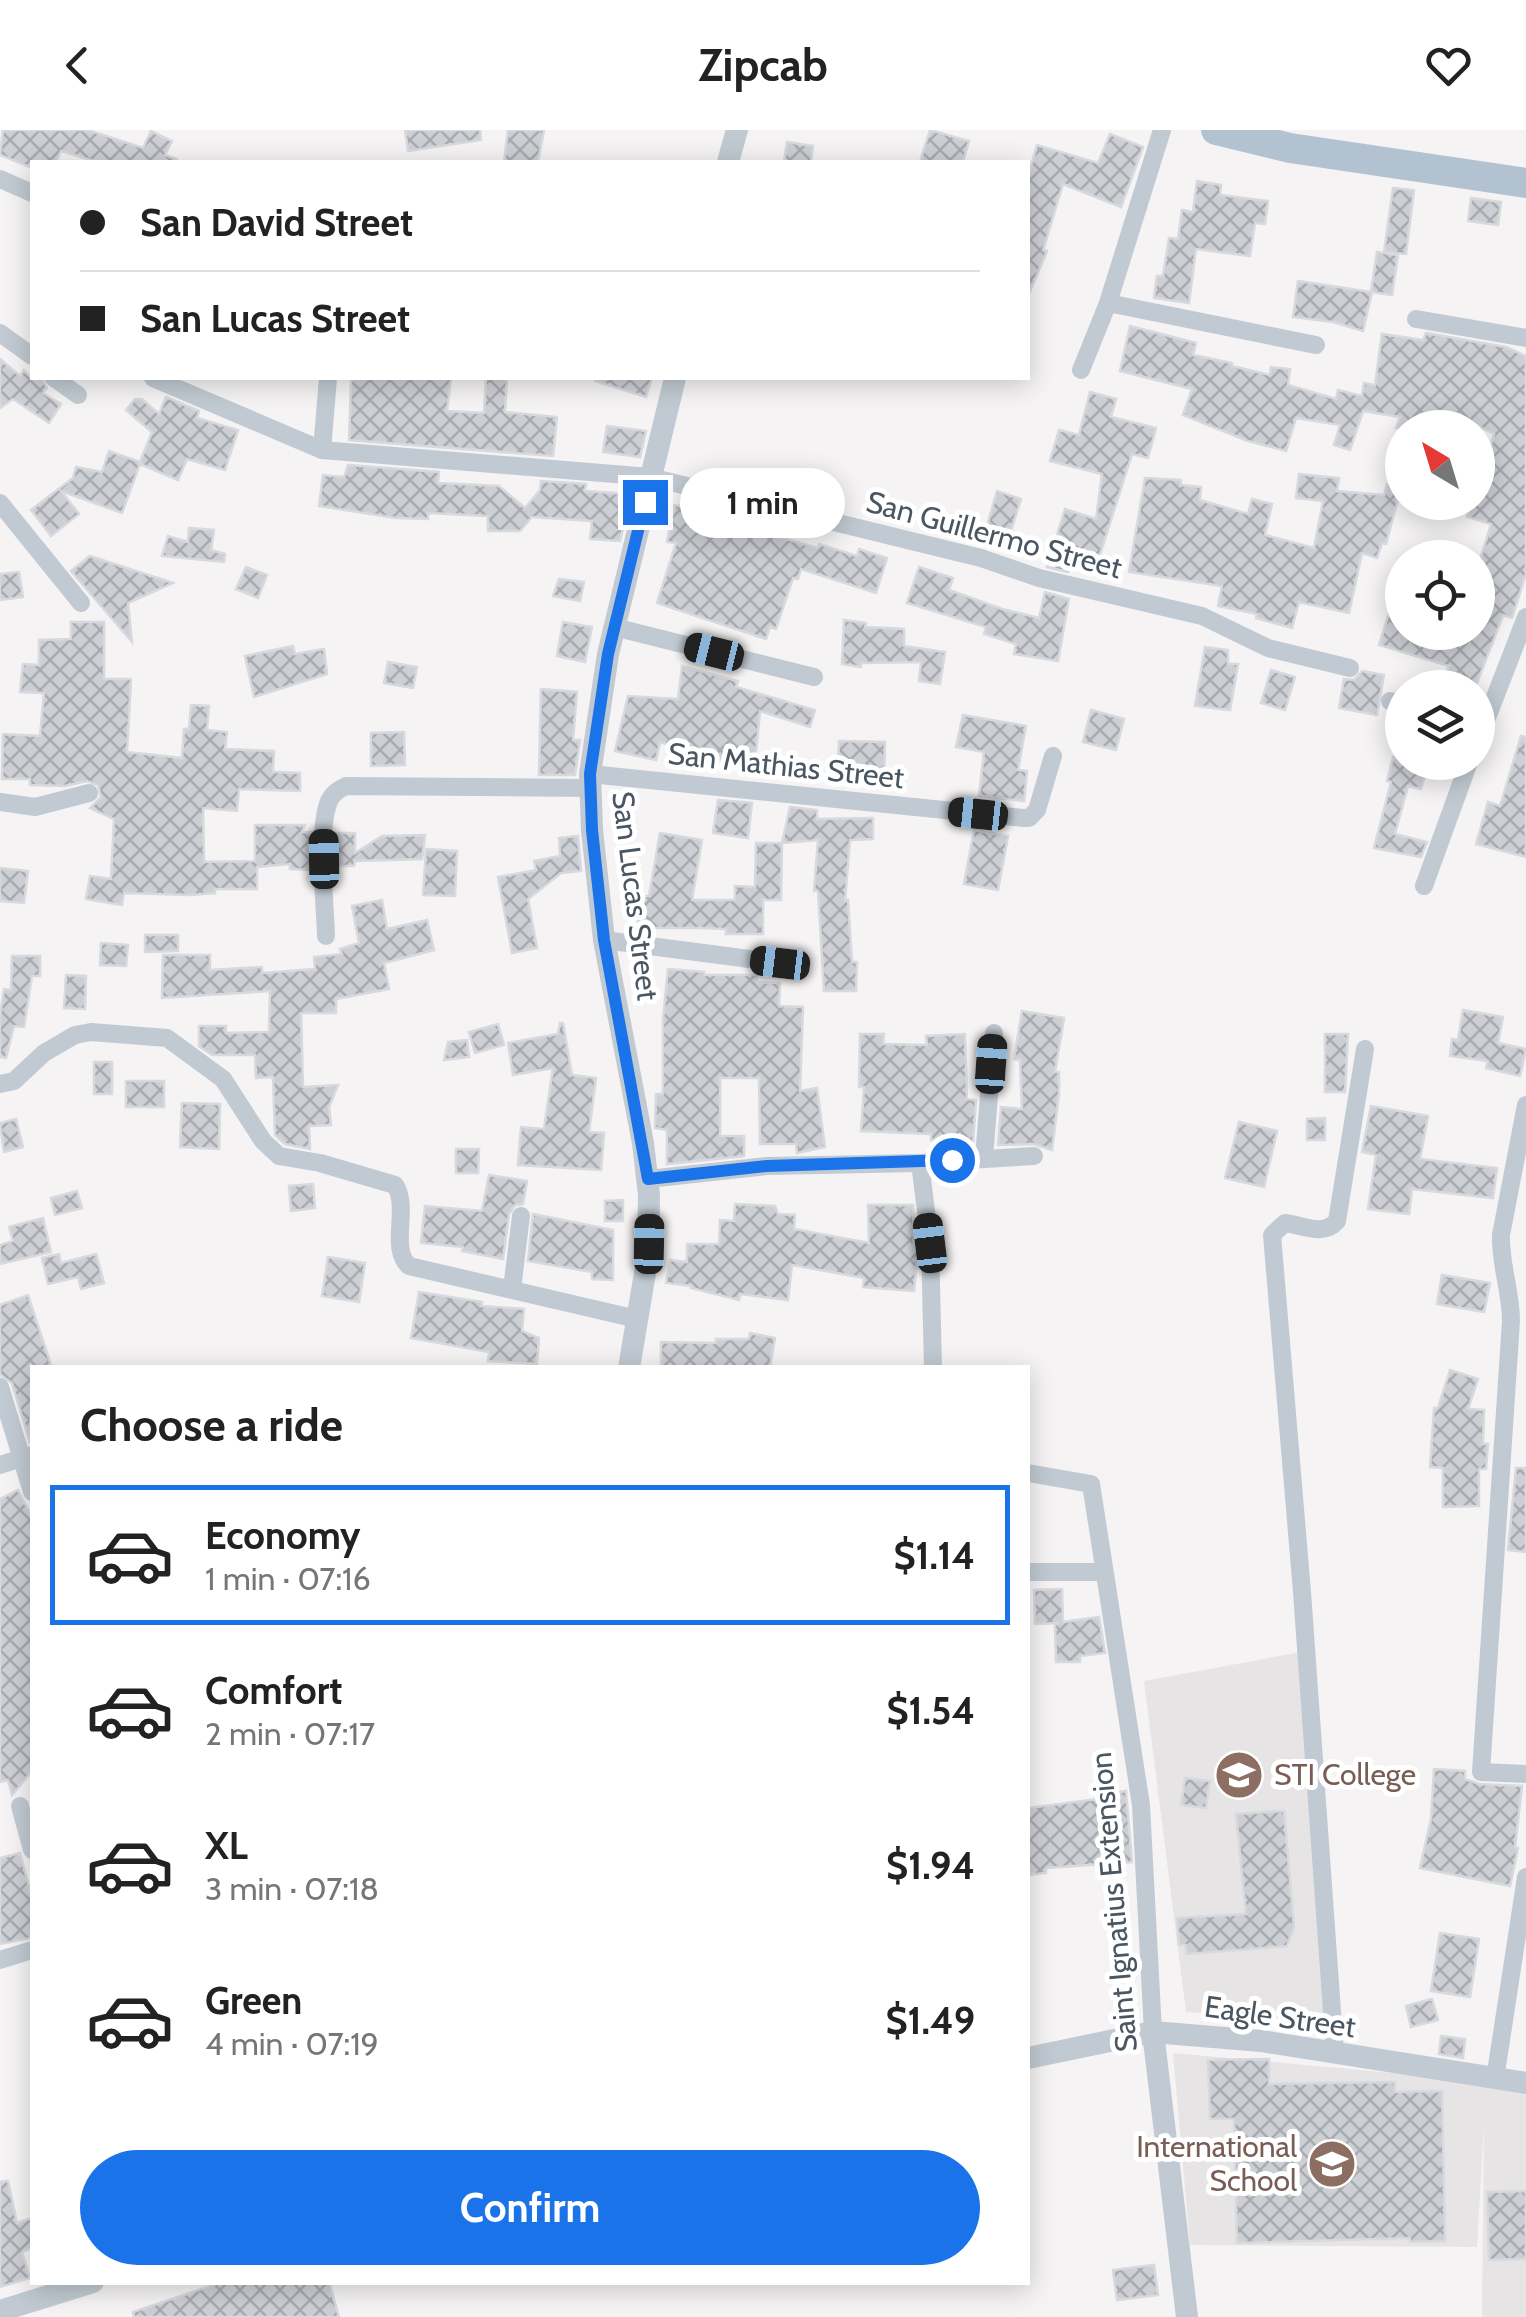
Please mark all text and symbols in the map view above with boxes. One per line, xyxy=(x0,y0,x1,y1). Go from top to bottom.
icon: back xyxy=(50,38,105,93)
text: Zipcab xyxy=(698,38,828,92)
icon: heart xyxy=(1421,38,1476,93)
text: San David Street xyxy=(140,199,413,246)
text: San Lucas Street xyxy=(140,295,410,342)
north arrow xyxy=(1385,410,1495,520)
map controls xyxy=(1385,410,1495,780)
callout: 1 min xyxy=(680,467,845,537)
route end xyxy=(623,480,668,525)
text: 1 min xyxy=(726,483,799,522)
street label: San Guillermo Street xyxy=(862,483,1126,586)
button: locate xyxy=(1385,540,1495,650)
car xyxy=(681,630,747,674)
button: layers xyxy=(1385,670,1495,780)
street label: San Mathias Street xyxy=(666,735,906,796)
street label: San Lucas Street xyxy=(604,789,667,1003)
car xyxy=(947,796,1009,832)
car xyxy=(308,829,340,889)
car xyxy=(748,944,812,982)
car xyxy=(974,1033,1008,1095)
route start xyxy=(930,1138,975,1183)
car xyxy=(911,1211,949,1275)
car xyxy=(633,1214,665,1274)
text: Choose a ride xyxy=(80,1398,343,1452)
icon: car xyxy=(85,1510,175,1600)
text: Economy xyxy=(205,1512,360,1559)
text: $1.14 xyxy=(894,1532,975,1579)
text: 1 min · 07:16 xyxy=(205,1559,371,1598)
icon: car xyxy=(85,1665,175,1755)
text: Comfort xyxy=(205,1667,342,1714)
text: $1.54 xyxy=(886,1687,975,1734)
text: 2 min · 07:17 xyxy=(205,1714,375,1753)
school or university icon: STI College xyxy=(1213,1749,1265,1801)
street label: Saint Ignatius Extension xyxy=(1082,1750,1145,2054)
place label: STI College xyxy=(1274,1756,1416,1793)
icon: car xyxy=(85,1820,175,1910)
text: XL xyxy=(205,1822,248,1869)
text: $1.94 xyxy=(886,1842,975,1889)
text: 3 min · 07:18 xyxy=(205,1869,379,1908)
icon: car xyxy=(85,1975,175,2065)
text: Green xyxy=(205,1977,302,2024)
street label: Eagle Street xyxy=(1202,1988,1358,2045)
text: $1.49 xyxy=(886,1997,975,2044)
text: 4 min · 07:19 xyxy=(205,2024,379,2063)
place label: International School xyxy=(1136,2128,1297,2199)
school or university icon: International School xyxy=(1306,2138,1358,2190)
button: Confirm xyxy=(80,2150,980,2265)

